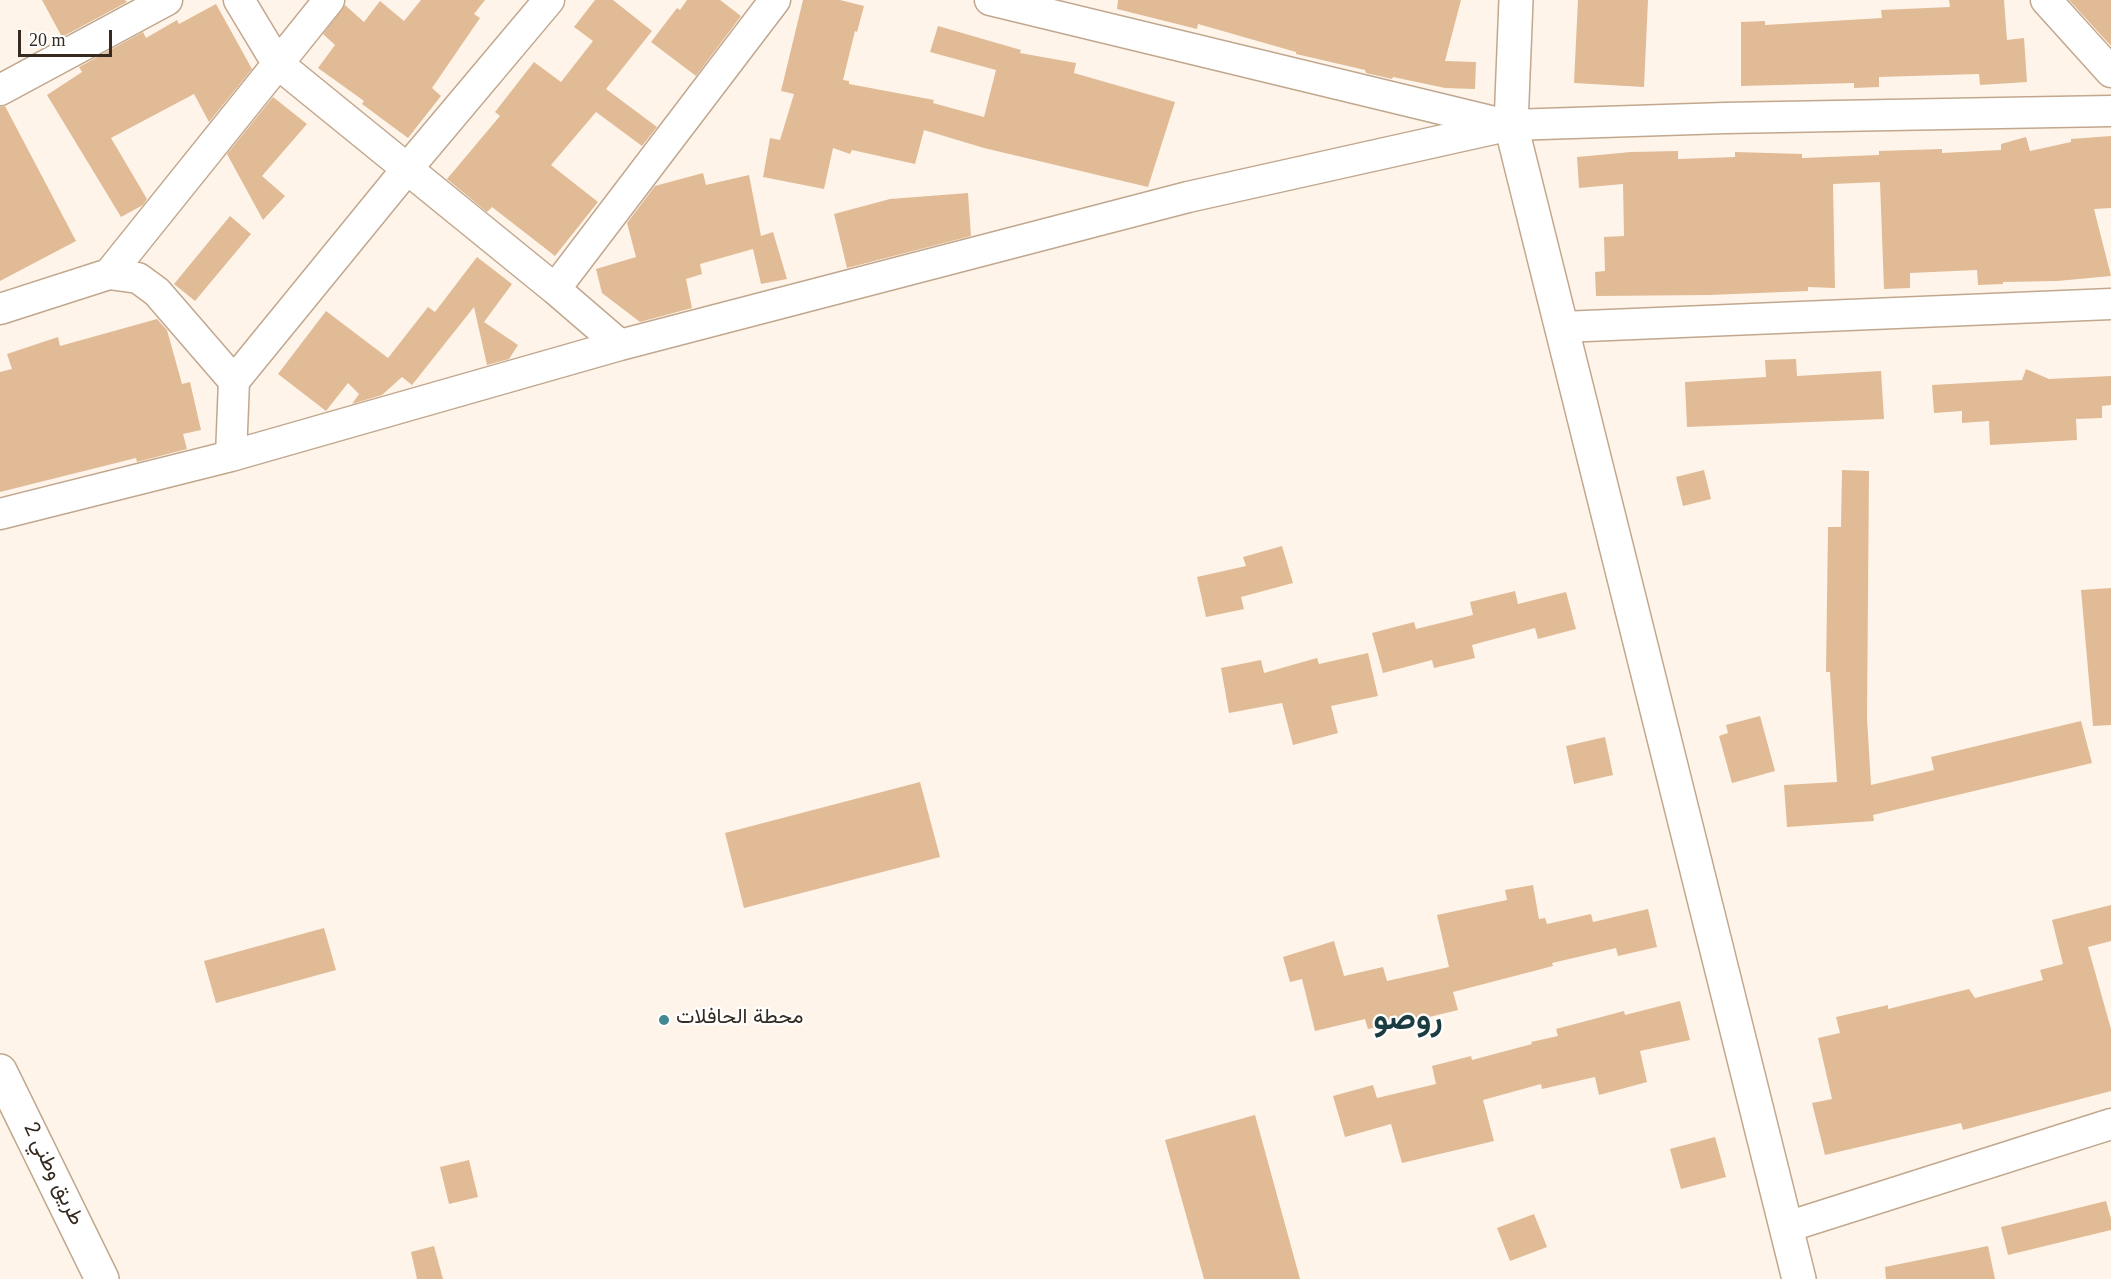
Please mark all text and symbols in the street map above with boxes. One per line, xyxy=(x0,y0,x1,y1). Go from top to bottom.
scale bar xyxy=(21,18,116,56)
text: 20 m xyxy=(29,30,66,50)
district label: روصو xyxy=(1373,1004,1443,1044)
place label: محطة الحافلات xyxy=(676,1007,804,1033)
marker: محطة الحافلات xyxy=(657,1013,671,1027)
street label: طريق وطني 2 xyxy=(15,1119,87,1231)

